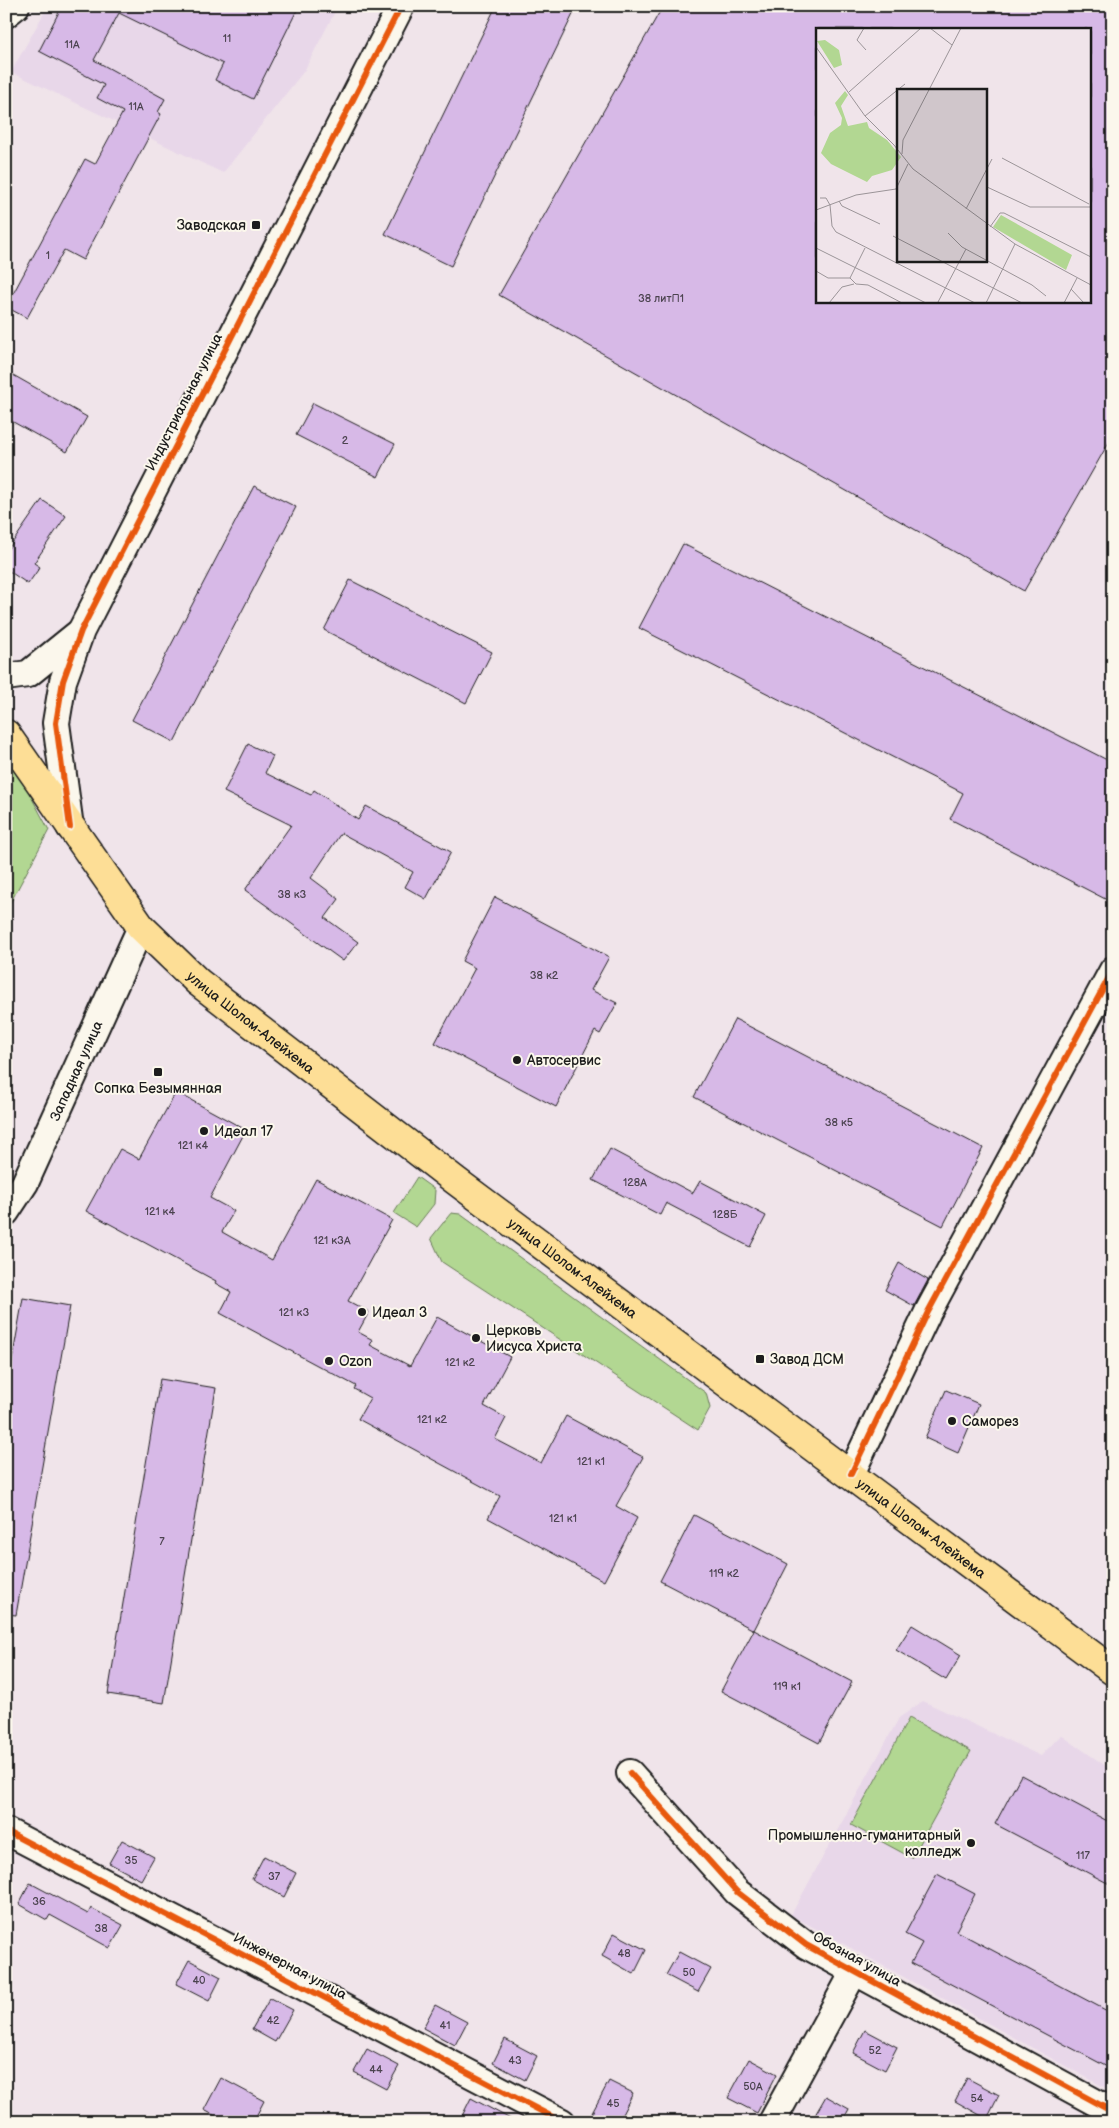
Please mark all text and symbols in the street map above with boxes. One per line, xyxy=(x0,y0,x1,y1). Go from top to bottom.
inset map xyxy=(816,28,1092,302)
house number: 11 xyxy=(223,32,231,45)
house number: 11А xyxy=(64,38,80,51)
house number: 11А xyxy=(128,100,144,113)
place label: Заводская xyxy=(177,217,246,234)
marker: Заводская xyxy=(250,219,262,231)
house number: 1 xyxy=(46,249,50,262)
house number: 38 литП1 xyxy=(638,292,684,305)
street label: Индустриальная улица xyxy=(142,330,226,474)
house number: 2 xyxy=(342,434,349,447)
house number: 38 к3 xyxy=(278,888,307,901)
street label: улица Шолом-Алейхема xyxy=(183,967,318,1078)
house number: 38 к2 xyxy=(530,969,559,982)
street label: Западная улица xyxy=(46,1017,106,1123)
place label: Автосервис xyxy=(526,1052,601,1069)
marker: Автосервис xyxy=(511,1054,523,1066)
marker: Сопка Безымянная xyxy=(152,1066,164,1078)
place label: Сопка Безымянная xyxy=(94,1080,222,1097)
house number: 38 к5 xyxy=(825,1116,853,1129)
place label: Идеал 17 xyxy=(214,1123,273,1140)
marker: Идеал 17 xyxy=(198,1125,210,1137)
house number: 121 к4 xyxy=(178,1139,208,1152)
house number: 128А xyxy=(623,1176,647,1189)
house number: 121 к4 xyxy=(145,1205,175,1218)
house number: 128Б xyxy=(713,1208,738,1221)
street label: улица Шолом-Алейхема xyxy=(505,1214,641,1322)
house number: 121 к3А xyxy=(313,1234,351,1247)
place label: Идеал 3 xyxy=(372,1304,427,1321)
house number: 121 к3 xyxy=(279,1306,309,1319)
marker: Идеал 3 xyxy=(356,1306,368,1318)
place label: Церковь Иисуса Христа xyxy=(486,1322,583,1355)
marker: Церковь Иисуса Христа xyxy=(470,1332,482,1344)
place label: Завод ДСМ xyxy=(770,1351,844,1368)
place label: Ozon xyxy=(339,1353,372,1370)
marker: Завод ДСМ xyxy=(754,1353,766,1365)
marker: Ozon xyxy=(323,1355,335,1367)
house number: 121 к2 xyxy=(445,1356,476,1369)
house number: 121 к2 xyxy=(417,1413,448,1426)
place label: Саморез xyxy=(962,1413,1019,1430)
marker: Саморез xyxy=(946,1415,958,1427)
house number: 121 к1 xyxy=(577,1455,605,1468)
street label: улица Шолом-Алейхема xyxy=(853,1474,990,1582)
house number: 121 к1 xyxy=(549,1512,577,1525)
house number: 7 xyxy=(159,1535,165,1548)
house number: 119 к2 xyxy=(709,1567,740,1580)
house number: 119 к1 xyxy=(773,1680,801,1693)
place label: Промышленно-гуманитарный колледж xyxy=(768,1827,961,1860)
marker: Промышленно-гуманитарный колледж xyxy=(965,1837,977,1849)
house number: 117 xyxy=(1076,1849,1091,1862)
house number: 35 xyxy=(124,1854,138,1867)
house number: 37 xyxy=(268,1870,281,1883)
house number: 36 xyxy=(32,1895,46,1908)
house number: 38 xyxy=(94,1922,108,1935)
street label: Обозная улица xyxy=(810,1928,905,1991)
street label: Инженерная улица xyxy=(230,1929,350,2003)
house number: 48 xyxy=(617,1947,631,1960)
house number: 50 xyxy=(683,1966,696,1979)
house number: 40 xyxy=(192,1974,206,1987)
house number: 42 xyxy=(266,2014,280,2027)
house number: 41 xyxy=(440,2019,450,2032)
house number: 52 xyxy=(869,2044,882,2057)
house number: 43 xyxy=(508,2054,522,2067)
house number: 44 xyxy=(369,2063,383,2076)
house number: 50А xyxy=(743,2080,763,2093)
house number: 54 xyxy=(970,2092,984,2105)
house number: 45 xyxy=(606,2097,620,2110)

